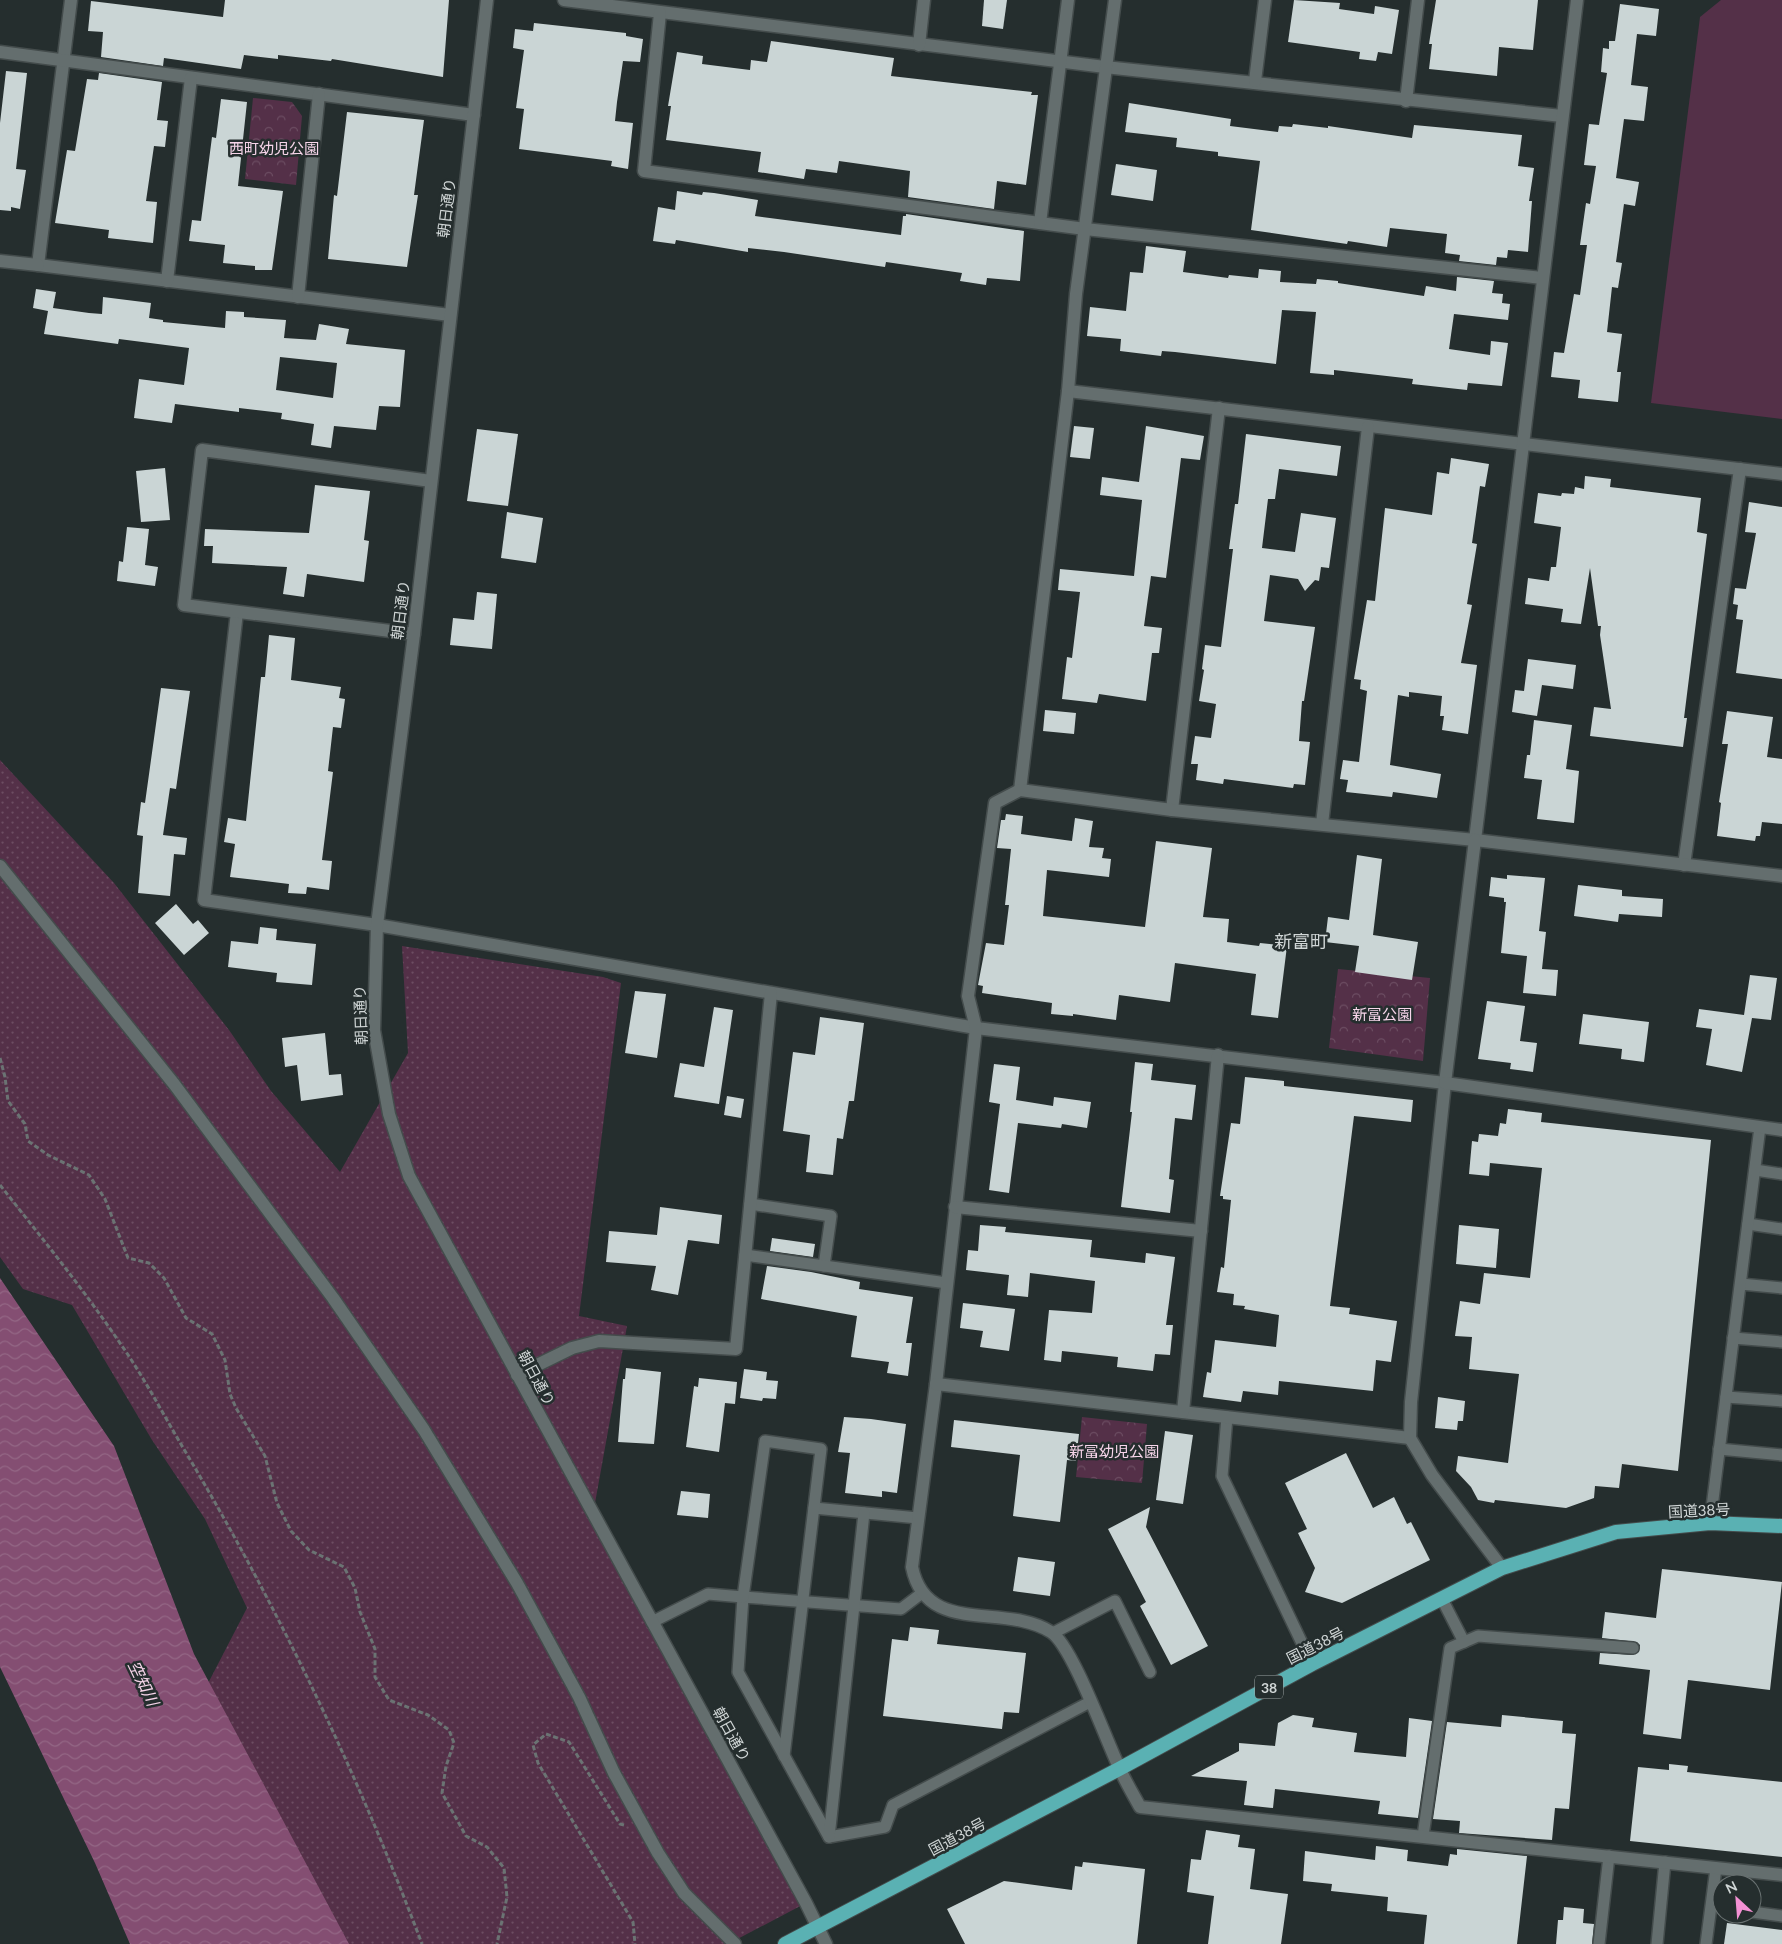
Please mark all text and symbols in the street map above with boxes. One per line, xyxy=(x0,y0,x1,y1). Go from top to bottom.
park label: 西町幼児公園 xyxy=(229,139,319,157)
street label: 朝日通り xyxy=(433,177,459,239)
street label: 朝日通り xyxy=(387,579,413,641)
district label: 新富町 xyxy=(1274,930,1328,952)
street label: 朝日通り xyxy=(350,985,370,1045)
park label: 新冨公園 xyxy=(1352,1005,1412,1023)
street label: 朝日通り xyxy=(515,1347,559,1409)
park label: 新冨幼児公園 xyxy=(1069,1442,1159,1460)
street label: 国道38号 xyxy=(1667,1499,1731,1521)
street label: 国道38号 xyxy=(1283,1623,1347,1667)
water label: 空知川 xyxy=(125,1657,164,1711)
road number: 38 xyxy=(1255,1675,1283,1698)
street label: 朝日通り xyxy=(710,1703,754,1765)
street label: 国道38号 xyxy=(925,1813,989,1859)
north arrow xyxy=(1712,1874,1762,1924)
text: N xyxy=(1723,1877,1740,1897)

